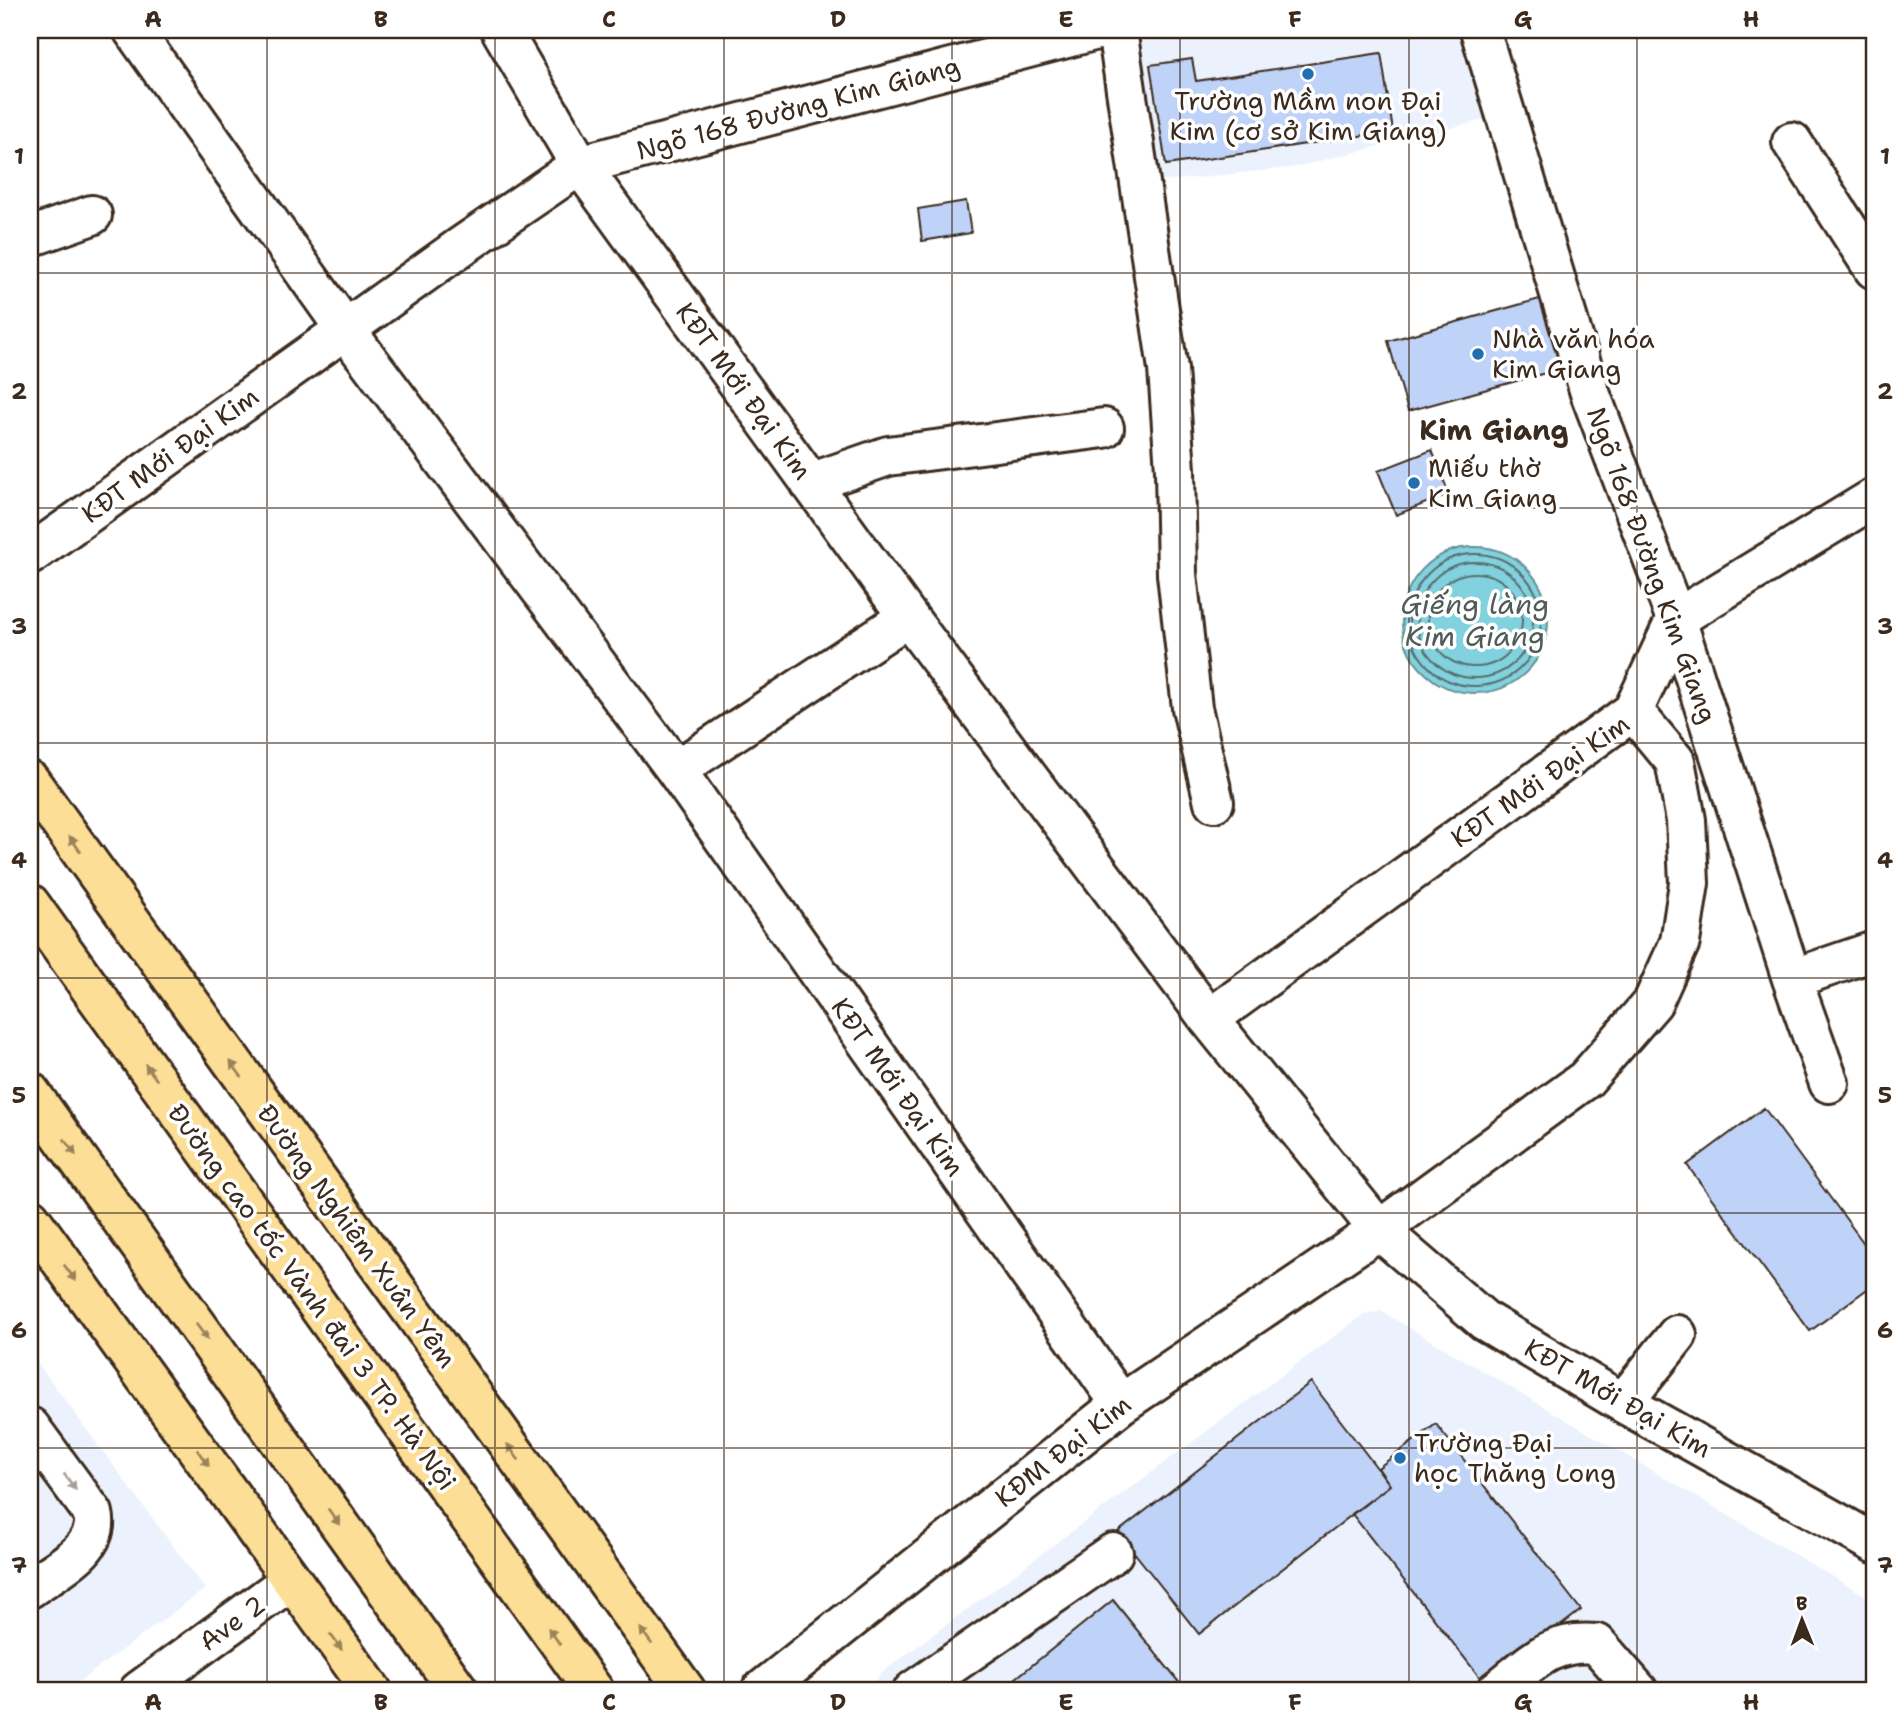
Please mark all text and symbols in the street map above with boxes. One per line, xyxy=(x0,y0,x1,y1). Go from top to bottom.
text: A xyxy=(144,4,162,34)
text: B xyxy=(374,4,388,34)
text: C xyxy=(602,4,616,34)
text: D xyxy=(830,4,846,34)
text: E xyxy=(1058,4,1074,34)
text: F xyxy=(1288,4,1302,34)
text: G xyxy=(1514,4,1533,34)
text: H xyxy=(1743,4,1759,34)
street label: Ngõ 168 Đường Kim Giang xyxy=(632,47,964,168)
marker: Trường Mầm non Đại Kim (cơ sở Kim Giang) xyxy=(1300,66,1316,82)
place label: Trường Mầm non Đại Kim (cơ sở Kim Giang) xyxy=(1169,83,1447,148)
text: 1 xyxy=(14,141,24,171)
text: 1 xyxy=(1880,141,1890,171)
street label: KĐT Mới Đại Kim xyxy=(668,295,820,486)
place label: Nhà văn hóa Kim Giang xyxy=(1492,321,1655,386)
marker: Nhà văn hóa Kim Giang xyxy=(1470,346,1486,362)
text: 2 xyxy=(11,376,27,406)
text: 2 xyxy=(1877,376,1893,406)
street label: KĐT Mới Đại Kim xyxy=(74,379,265,531)
street label: Ngõ 168 Đường Kim Giang xyxy=(1579,402,1726,728)
district label: Kim Giang xyxy=(1419,411,1569,449)
place label: Miếu thờ Kim Giang xyxy=(1428,450,1557,515)
marker: Miếu thờ Kim Giang xyxy=(1406,475,1422,491)
water label: Giếng làng Kim Giang xyxy=(1401,585,1549,655)
text: 3 xyxy=(11,611,27,641)
text: 3 xyxy=(1877,611,1893,641)
street label: KĐT Mới Đại Kim xyxy=(1443,706,1636,855)
one-way arrow xyxy=(68,835,82,853)
text: 4 xyxy=(11,845,27,875)
text: 4 xyxy=(1877,845,1893,875)
street label: KĐT Mới Đại Kim xyxy=(824,990,973,1183)
one-way arrow xyxy=(229,1060,243,1078)
one-way arrow xyxy=(144,1063,158,1081)
text: 5 xyxy=(12,1080,26,1110)
text: 5 xyxy=(1878,1080,1892,1110)
street label: Đường cao tốc Vành đai 3 TP. Hà Nội xyxy=(160,1096,465,1497)
street label: Đường Nghiêm Xuân Yêm xyxy=(250,1097,465,1375)
one-way arrow xyxy=(62,1138,76,1156)
one-way arrow xyxy=(63,1264,77,1283)
text: 6 xyxy=(11,1315,27,1345)
text: 6 xyxy=(1877,1315,1893,1345)
one-way arrow xyxy=(195,1323,209,1341)
street label: KĐT Mới Đại Kim xyxy=(1518,1330,1718,1465)
street label: KĐM Đại Kim xyxy=(987,1386,1138,1515)
place label: Trường Đại học Thăng Long xyxy=(1414,1425,1616,1490)
one-way arrow xyxy=(506,1443,520,1461)
one-way arrow xyxy=(196,1449,210,1467)
marker: Trường Đại học Thăng Long xyxy=(1392,1450,1408,1466)
one-way arrow xyxy=(63,1472,77,1491)
one-way arrow xyxy=(327,1508,341,1526)
text: 7 xyxy=(11,1550,27,1580)
text: 7 xyxy=(1877,1550,1893,1580)
north arrow xyxy=(1768,1584,1838,1654)
street label: Ave 2 xyxy=(192,1587,272,1658)
text: B xyxy=(1796,1591,1808,1616)
one-way arrow xyxy=(547,1627,561,1645)
one-way arrow xyxy=(639,1627,653,1645)
one-way arrow xyxy=(329,1633,343,1651)
text: A xyxy=(144,1687,162,1717)
text: B xyxy=(374,1687,388,1717)
text: C xyxy=(602,1687,616,1717)
text: D xyxy=(830,1687,846,1717)
text: E xyxy=(1058,1687,1074,1717)
text: F xyxy=(1288,1687,1302,1717)
text: G xyxy=(1514,1687,1533,1717)
text: H xyxy=(1743,1687,1759,1717)

